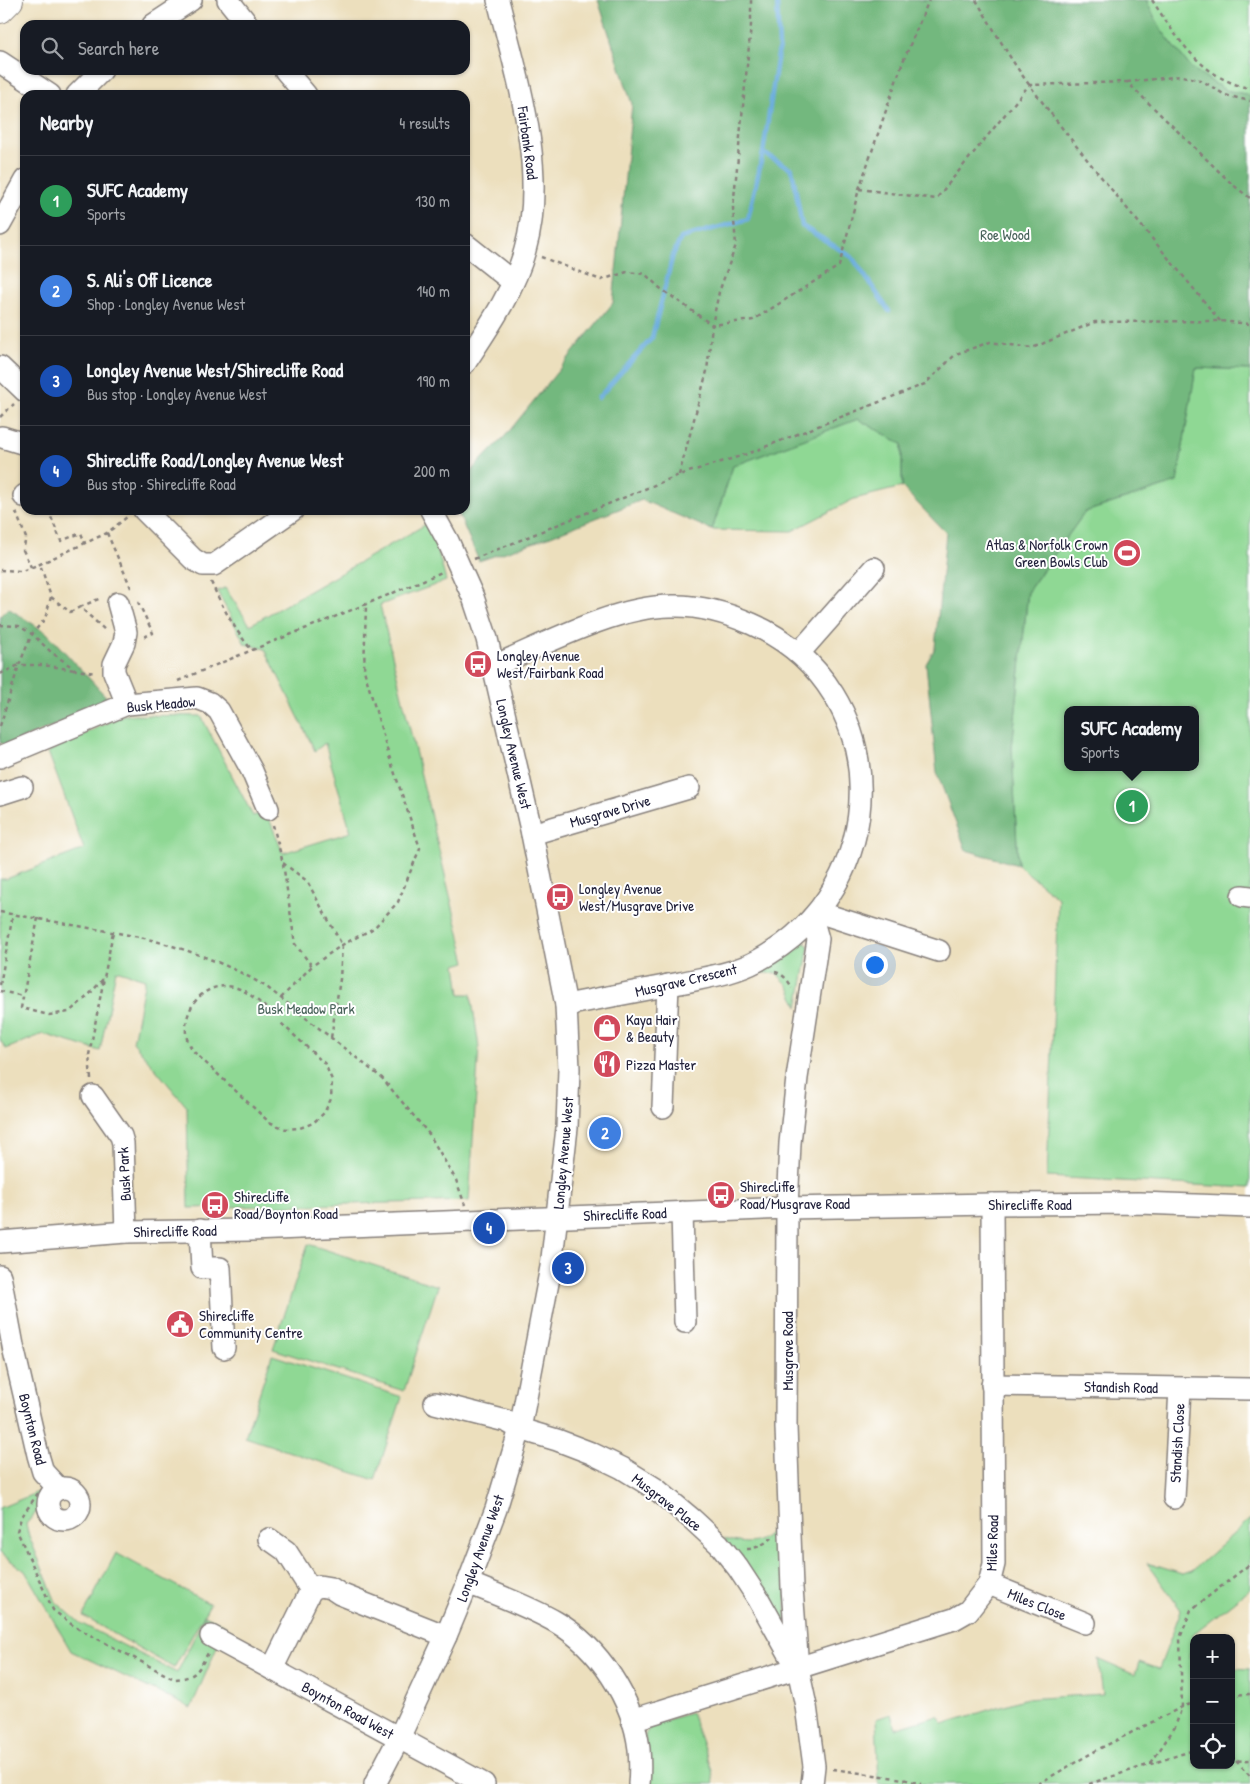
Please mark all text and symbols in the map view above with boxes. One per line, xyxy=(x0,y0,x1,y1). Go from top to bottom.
search box xyxy=(20,20,470,75)
icon: search xyxy=(38,34,66,62)
text: Search here xyxy=(78,35,159,61)
street label: Fairbank Road xyxy=(512,104,544,181)
text: Nearby xyxy=(40,108,93,137)
text: 4 results xyxy=(399,112,450,134)
text: SUFC Academy xyxy=(87,177,188,203)
text: 1 xyxy=(53,190,59,212)
text: 130 m xyxy=(415,190,450,212)
text: Sports xyxy=(87,203,125,225)
park label: Roe Wood xyxy=(980,224,1030,245)
text: S. Ali's Off Licence xyxy=(87,267,212,293)
text: 2 xyxy=(52,280,60,302)
text: 140 m xyxy=(416,280,450,302)
text: Shop · Longley Avenue West xyxy=(87,293,245,315)
text: Longley Avenue West/Shirecliffe Road xyxy=(87,357,343,383)
text: 3 xyxy=(52,370,60,392)
text: 190 m xyxy=(417,370,450,392)
text: Bus stop · Longley Avenue West xyxy=(87,383,267,405)
text: Shirecliffe Road/Longley Avenue West xyxy=(87,447,343,473)
text: 4 xyxy=(53,460,59,482)
text: 200 m xyxy=(414,460,450,482)
text: Bus stop · Shirecliffe Road xyxy=(87,473,236,495)
place label: Atlas & Norfolk Crown Green Bowls Club xyxy=(986,534,1108,572)
sports icon: Atlas & Norfolk Crown Green Bowls Club xyxy=(1112,538,1142,568)
place label: Longley Avenue West/Fairbank Road xyxy=(497,645,603,683)
bus stop icon: Longley Avenue West/Fairbank Road xyxy=(463,649,493,679)
street label: Busk Meadow xyxy=(126,691,196,717)
street label: Longley Avenue West xyxy=(491,697,537,812)
popup xyxy=(1064,706,1199,771)
text: SUFC Academy xyxy=(1081,715,1182,741)
text: Sports xyxy=(1081,741,1119,763)
pin: 1 xyxy=(1116,787,1148,825)
street label: Musgrave Drive xyxy=(567,790,653,832)
place label: Longley Avenue West/Musgrave Drive xyxy=(579,878,694,916)
bus stop icon: Longley Avenue West/Musgrave Drive xyxy=(545,882,575,912)
your location xyxy=(862,952,888,978)
street label: Musgrave Crescent xyxy=(633,958,740,1002)
park label: Busk Meadow Park xyxy=(257,998,355,1019)
place label: Kaya Hair & Beauty xyxy=(626,1009,678,1047)
shop icon: Kaya Hair & Beauty xyxy=(592,1013,622,1043)
restaurant icon: Pizza Master xyxy=(592,1049,622,1079)
place label: Pizza Master xyxy=(626,1054,696,1075)
street label: Longley Avenue West xyxy=(548,1095,578,1210)
pin: 2 xyxy=(589,1114,621,1152)
street label: Busk Park xyxy=(112,1146,136,1202)
place label: Shirecliffe Road/Musgrave Road xyxy=(740,1176,850,1214)
bus stop icon: Shirecliffe Road/Musgrave Road xyxy=(706,1180,736,1210)
place label: Shirecliffe Road/Boynton Road xyxy=(234,1186,338,1224)
bus stop icon: Shirecliffe Road/Boynton Road xyxy=(200,1190,230,1220)
street label: Shirecliffe Road xyxy=(988,1194,1072,1215)
street label: Shirecliffe Road xyxy=(583,1202,667,1226)
pin: 4 xyxy=(473,1209,505,1247)
street label: Shirecliffe Road xyxy=(133,1220,217,1242)
pin: 3 xyxy=(552,1249,584,1287)
place label: Shirecliffe Community Centre xyxy=(199,1305,303,1343)
public building icon: Shirecliffe Community Centre xyxy=(165,1309,195,1339)
street label: Musgrave Road xyxy=(777,1311,798,1391)
street label: Standish Road xyxy=(1084,1376,1158,1398)
street label: Boynton Road xyxy=(14,1391,52,1467)
street label: Standish Close xyxy=(1164,1403,1190,1483)
street label: Musgrave Place xyxy=(628,1468,706,1536)
street label: Longley Avenue West xyxy=(451,1491,509,1604)
street label: Miles Road xyxy=(981,1514,1003,1571)
street label: Miles Close xyxy=(1005,1583,1069,1625)
map controls xyxy=(1190,1634,1235,1769)
button: + xyxy=(1190,1634,1235,1679)
street label: Boynton Road West xyxy=(298,1676,399,1744)
button: − xyxy=(1190,1679,1235,1724)
button: locate xyxy=(1190,1724,1235,1769)

